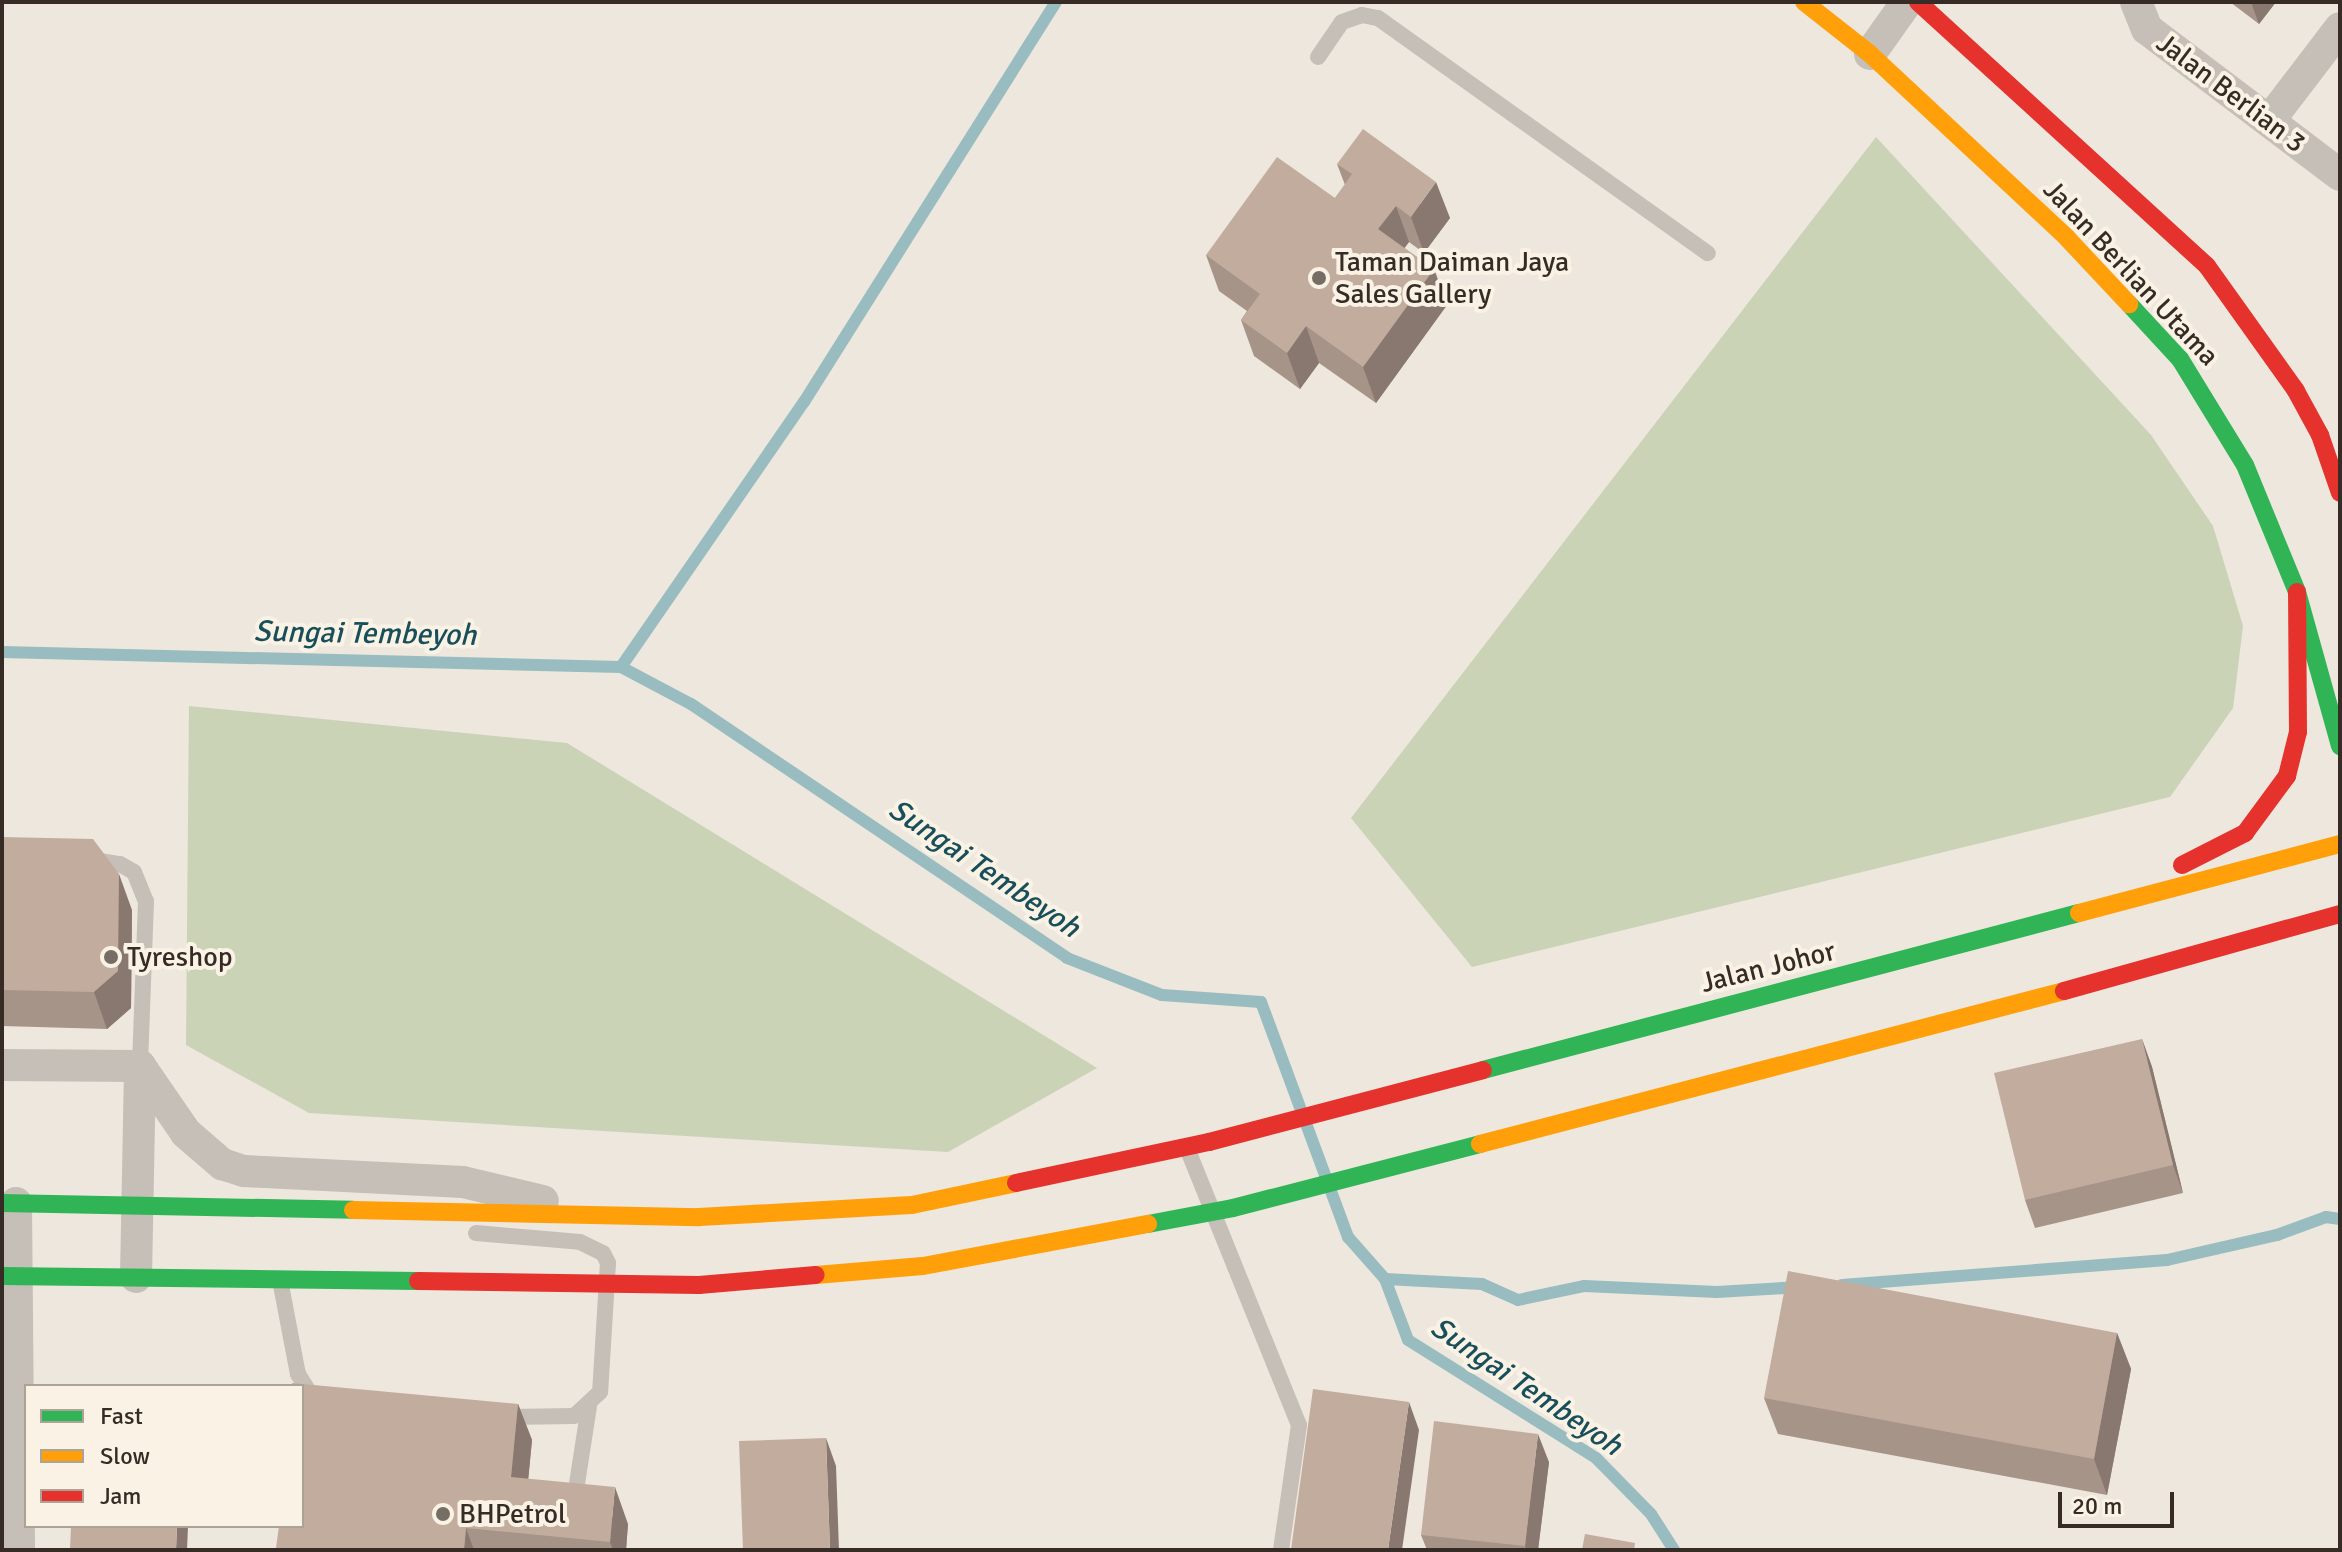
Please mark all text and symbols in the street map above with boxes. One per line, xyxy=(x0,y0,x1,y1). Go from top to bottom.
street label: Jalan Berlian 3 xyxy=(2150,26,2312,160)
street label: Jalan Berlian Utama xyxy=(2036,173,2226,373)
place label: Taman Daiman Jaya Sales Gallery xyxy=(1335,245,1569,311)
marker: Taman Daiman Jaya Sales Gallery xyxy=(1310,269,1328,287)
water label: Sungai Tembeyoh xyxy=(253,614,477,654)
water label: Sungai Tembeyoh xyxy=(882,792,1086,946)
street label: Jalan Johor xyxy=(1697,934,1839,1000)
place label: Tyreshop xyxy=(127,940,233,974)
marker: Tyreshop xyxy=(102,948,120,966)
water label: Sungai Tembeyoh xyxy=(1424,1310,1628,1464)
legend xyxy=(24,1384,304,1528)
text: Fast xyxy=(100,1401,143,1431)
text: Slow xyxy=(100,1441,150,1471)
scale bar xyxy=(2062,1476,2178,1526)
text: Jam xyxy=(100,1481,141,1511)
text: 20 m xyxy=(2072,1491,2122,1521)
place label: BHPetrol xyxy=(459,1497,566,1531)
marker: BHPetrol xyxy=(434,1505,452,1523)

